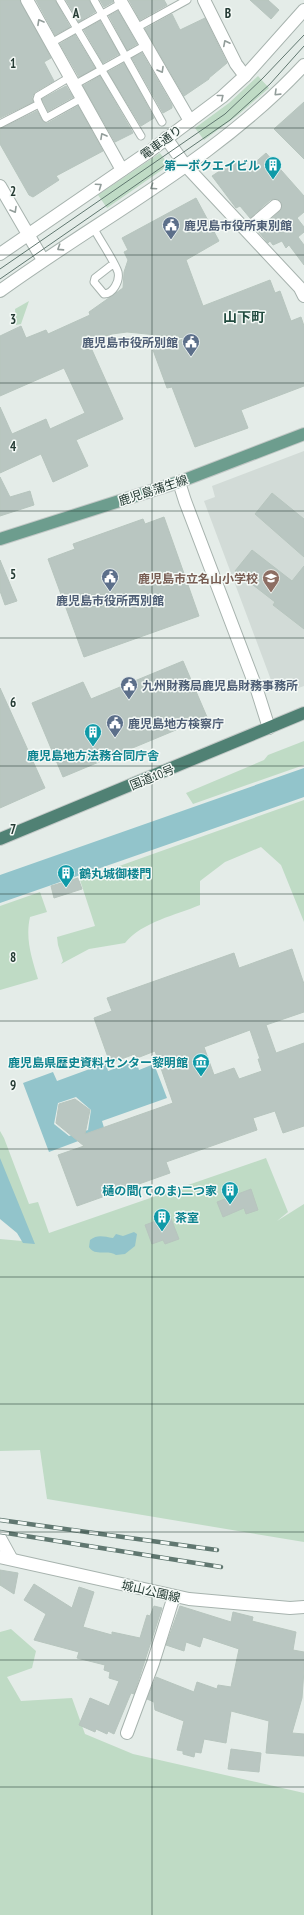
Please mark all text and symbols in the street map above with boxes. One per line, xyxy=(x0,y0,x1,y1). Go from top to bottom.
text: A xyxy=(72,5,80,22)
text: B xyxy=(225,5,231,22)
one-way arrow xyxy=(37,19,44,26)
one-way arrow xyxy=(223,39,230,47)
text: 1 xyxy=(10,55,16,72)
one-way arrow xyxy=(156,66,163,73)
one-way arrow xyxy=(274,88,282,96)
one-way arrow xyxy=(216,95,223,102)
street label: 電車通り xyxy=(137,122,185,162)
one-way arrow xyxy=(100,133,107,140)
building icon: 第一ボクエイビル xyxy=(263,155,283,180)
place label: 第一ボクエイビル xyxy=(164,158,260,173)
one-way arrow xyxy=(150,182,157,190)
text: 2 xyxy=(10,183,16,200)
one-way arrow xyxy=(94,184,101,191)
one-way arrow xyxy=(10,206,17,213)
public building icon: 鹿児島市役所東別館 xyxy=(161,215,181,240)
place label: 鹿児島市役所東別館 xyxy=(184,218,292,233)
one-way arrow xyxy=(57,244,64,251)
district label: 山下町 xyxy=(223,308,265,326)
text: 3 xyxy=(10,311,16,328)
public building icon: 鹿児島市役所別館 xyxy=(181,332,201,357)
place label: 鹿児島市役所別館 xyxy=(82,335,178,350)
text: 4 xyxy=(10,438,17,455)
street label: 鹿児島蒲生線 xyxy=(116,472,190,508)
text: 5 xyxy=(10,566,16,583)
public building icon: 鹿児島市役所西別館 xyxy=(100,567,120,592)
school or university icon: 鹿児島市立名山小学校 xyxy=(261,568,281,593)
place label: 鹿児島市立名山小学校 xyxy=(138,571,258,586)
place label: 鹿児島市役所西別館 xyxy=(56,593,164,608)
public building icon: 九州財務局鹿児島財務事務所 xyxy=(119,675,139,700)
place label: 九州財務局鹿児島財務事務所 xyxy=(142,678,298,693)
text: 6 xyxy=(10,694,16,711)
public building icon: 鹿児島地方検察庁 xyxy=(105,713,125,738)
place label: 鹿児島地方検察庁 xyxy=(128,716,224,731)
building icon: 鹿児島地方法務合同庁舎 xyxy=(83,722,103,747)
place label: 鹿児島地方法務合同庁舎 xyxy=(27,748,159,763)
street label: 国道10号 xyxy=(127,761,177,793)
text: 7 xyxy=(10,821,16,838)
building icon: 鶴丸城御楼門 xyxy=(56,863,76,888)
place label: 鶴丸城御楼門 xyxy=(79,866,151,881)
text: 8 xyxy=(10,949,16,966)
museum icon: 鹿児島県歴史資料センター黎明館 xyxy=(191,1052,211,1077)
place label: 鹿児島県歴史資料センター黎明館 xyxy=(8,1055,188,1070)
text: 9 xyxy=(10,1077,16,1094)
building icon: 樋の間(てのま)二つ家 xyxy=(220,1180,240,1205)
place label: 樋の間(てのま)二つ家 xyxy=(102,1183,217,1198)
building icon: 茶室 xyxy=(152,1207,172,1232)
place label: 茶室 xyxy=(175,1210,199,1225)
street label: 城山公園線 xyxy=(120,1577,182,1605)

